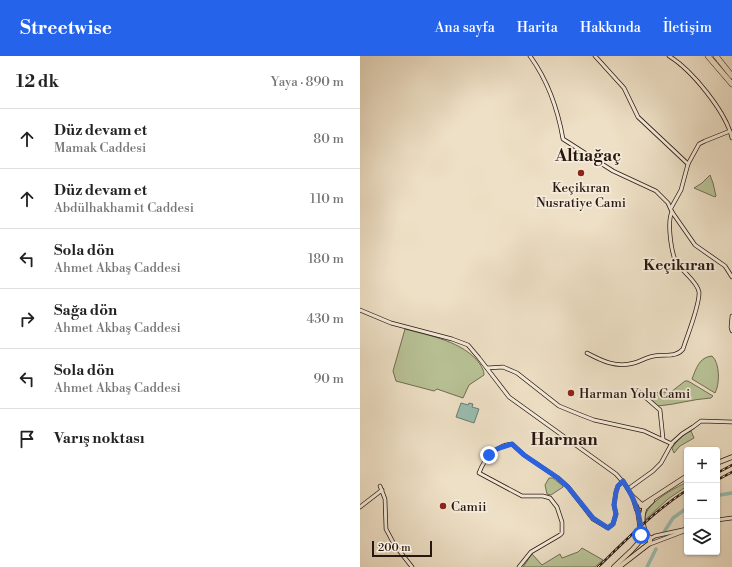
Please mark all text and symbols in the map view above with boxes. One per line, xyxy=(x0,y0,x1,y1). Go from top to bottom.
text: Streetwise xyxy=(20,16,112,40)
text: Ana sayfa xyxy=(435,19,495,37)
text: Harita xyxy=(517,19,558,37)
text: Hakkında xyxy=(580,19,641,37)
text: İletişim xyxy=(663,19,712,37)
text: 12 dk xyxy=(16,71,59,93)
text: Yaya · 890 m xyxy=(271,74,344,90)
text: Düz devam et xyxy=(54,121,147,140)
icon: ahead xyxy=(16,128,38,150)
text: 80 m xyxy=(313,131,344,147)
text: Mamak Caddesi xyxy=(54,140,146,156)
district label: Altıağaç xyxy=(554,145,621,167)
marker: Keçikıran Nusratiye Cami xyxy=(576,168,586,178)
place label: Keçikıran Nusratiye Cami xyxy=(536,180,626,211)
text: Düz devam et xyxy=(54,181,147,200)
icon: ahead xyxy=(16,188,38,210)
text: 110 m xyxy=(310,191,344,207)
text: Abdülhakhamit Caddesi xyxy=(54,200,194,216)
text: Sola dön xyxy=(54,241,114,260)
icon: left xyxy=(16,248,38,270)
text: 180 m xyxy=(308,251,344,267)
district label: Keçikıran xyxy=(643,256,715,275)
text: Ahmet Akbaş Caddesi xyxy=(54,260,181,276)
text: Sağa dön xyxy=(54,301,117,320)
icon: right xyxy=(16,308,38,330)
text: 430 m xyxy=(306,311,344,327)
text: Ahmet Akbaş Caddesi xyxy=(54,320,181,336)
text: Sola dön xyxy=(54,361,114,380)
icon: left xyxy=(16,368,38,390)
text: 90 m xyxy=(313,371,344,387)
text: Ahmet Akbaş Caddesi xyxy=(54,380,181,396)
place label: Harman Yolu Cami xyxy=(579,386,690,402)
marker: Harman Yolu Cami xyxy=(566,388,576,398)
icon: arrive xyxy=(16,428,38,450)
text: Varış noktası xyxy=(54,429,145,448)
district label: Harman xyxy=(530,429,598,451)
route end xyxy=(480,446,498,464)
map controls xyxy=(684,447,720,555)
button: + xyxy=(684,447,720,483)
button: − xyxy=(684,483,720,519)
place label: Camii xyxy=(451,499,486,515)
marker: Camii xyxy=(438,501,448,511)
button: layers xyxy=(684,519,720,555)
route start xyxy=(632,526,650,544)
scale bar xyxy=(372,539,432,558)
text: 200 m xyxy=(378,541,411,555)

